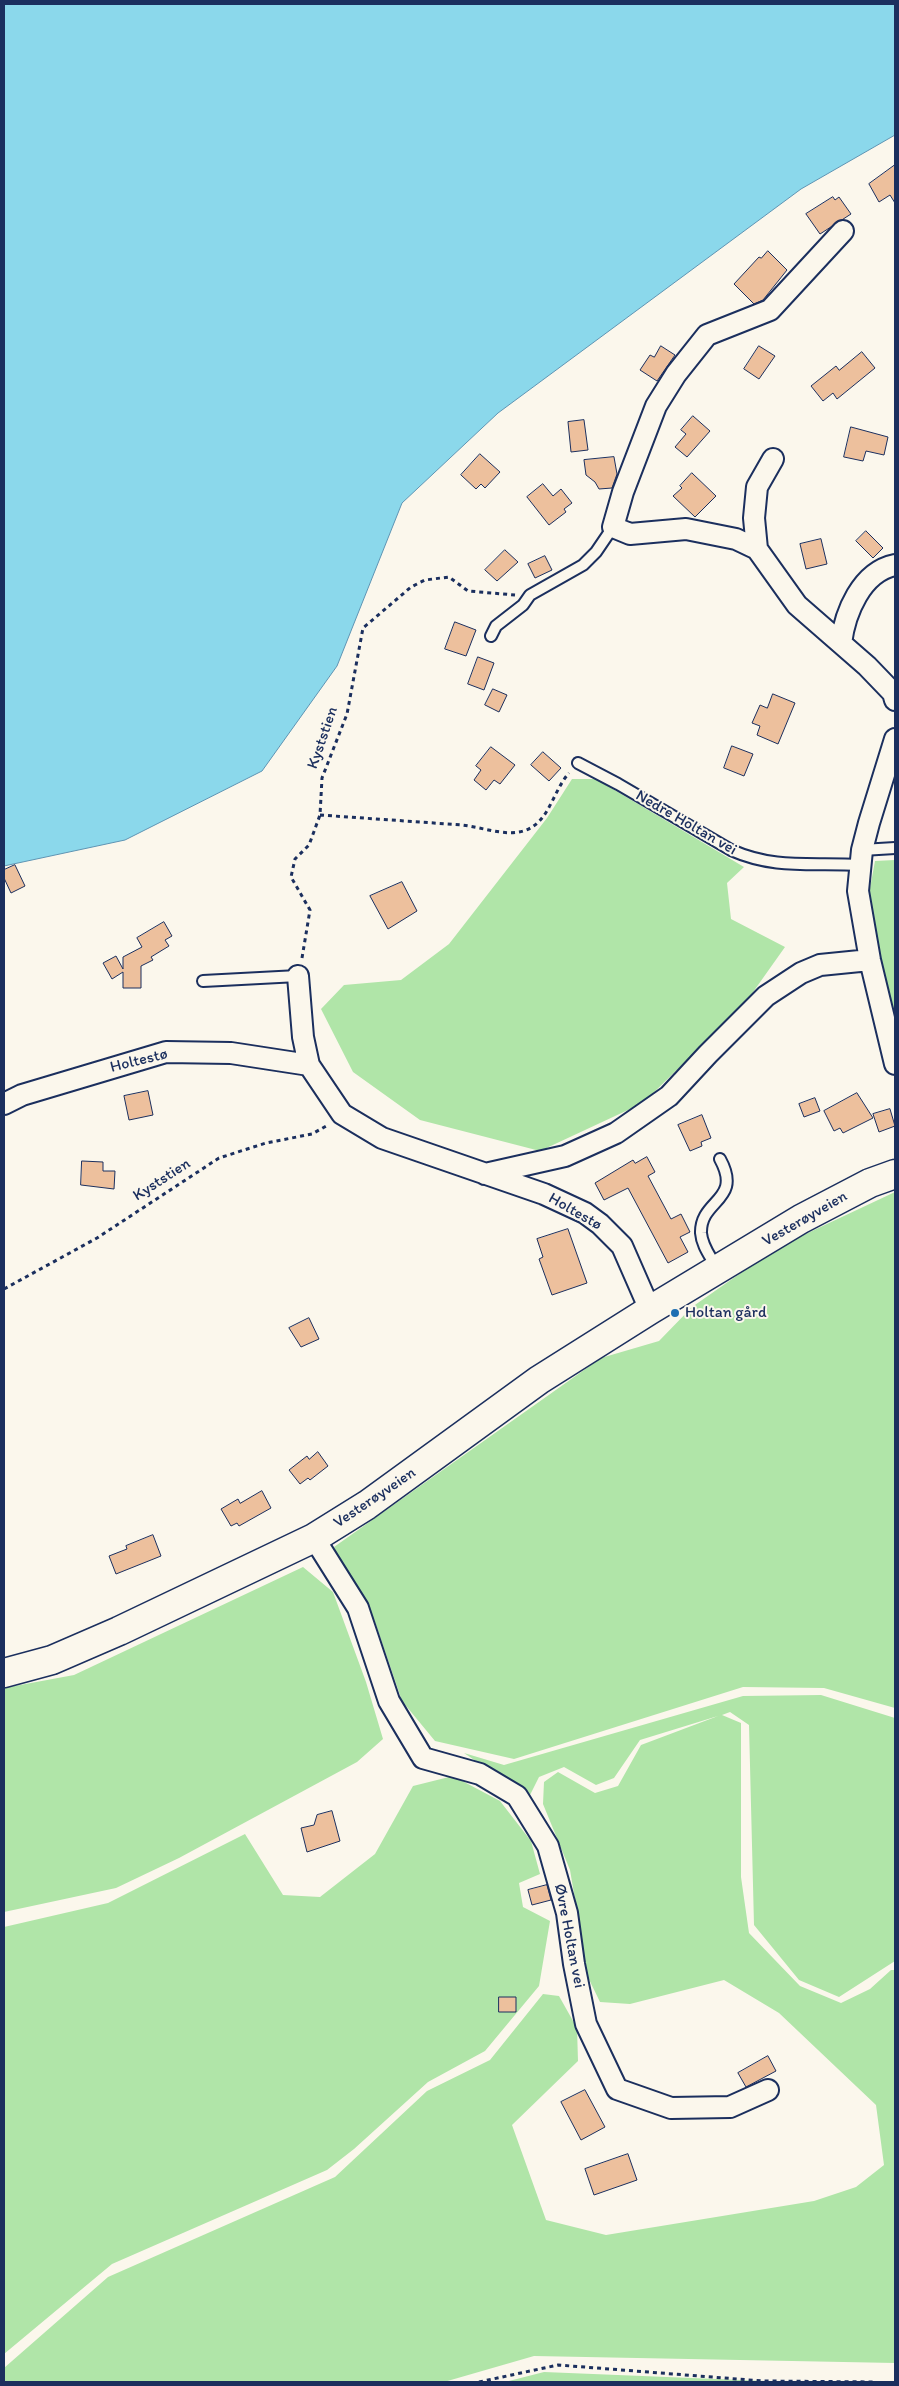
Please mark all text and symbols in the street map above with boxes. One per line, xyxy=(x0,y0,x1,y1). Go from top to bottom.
street label: Kyststien xyxy=(303,704,343,772)
street label: Nedre Holtan vei xyxy=(632,786,740,860)
street label: Holtestø xyxy=(108,1045,170,1077)
street label: Kyststien xyxy=(130,1154,194,1206)
street label: Vesterøyveien xyxy=(759,1187,851,1251)
street label: Holtestø xyxy=(545,1189,605,1235)
place label: Holtan gård xyxy=(685,1303,767,1323)
marker: Holtan gård xyxy=(669,1307,681,1319)
street label: Vesterøyveien xyxy=(330,1463,420,1533)
street label: Øvre Holtan vei xyxy=(549,1882,589,1990)

